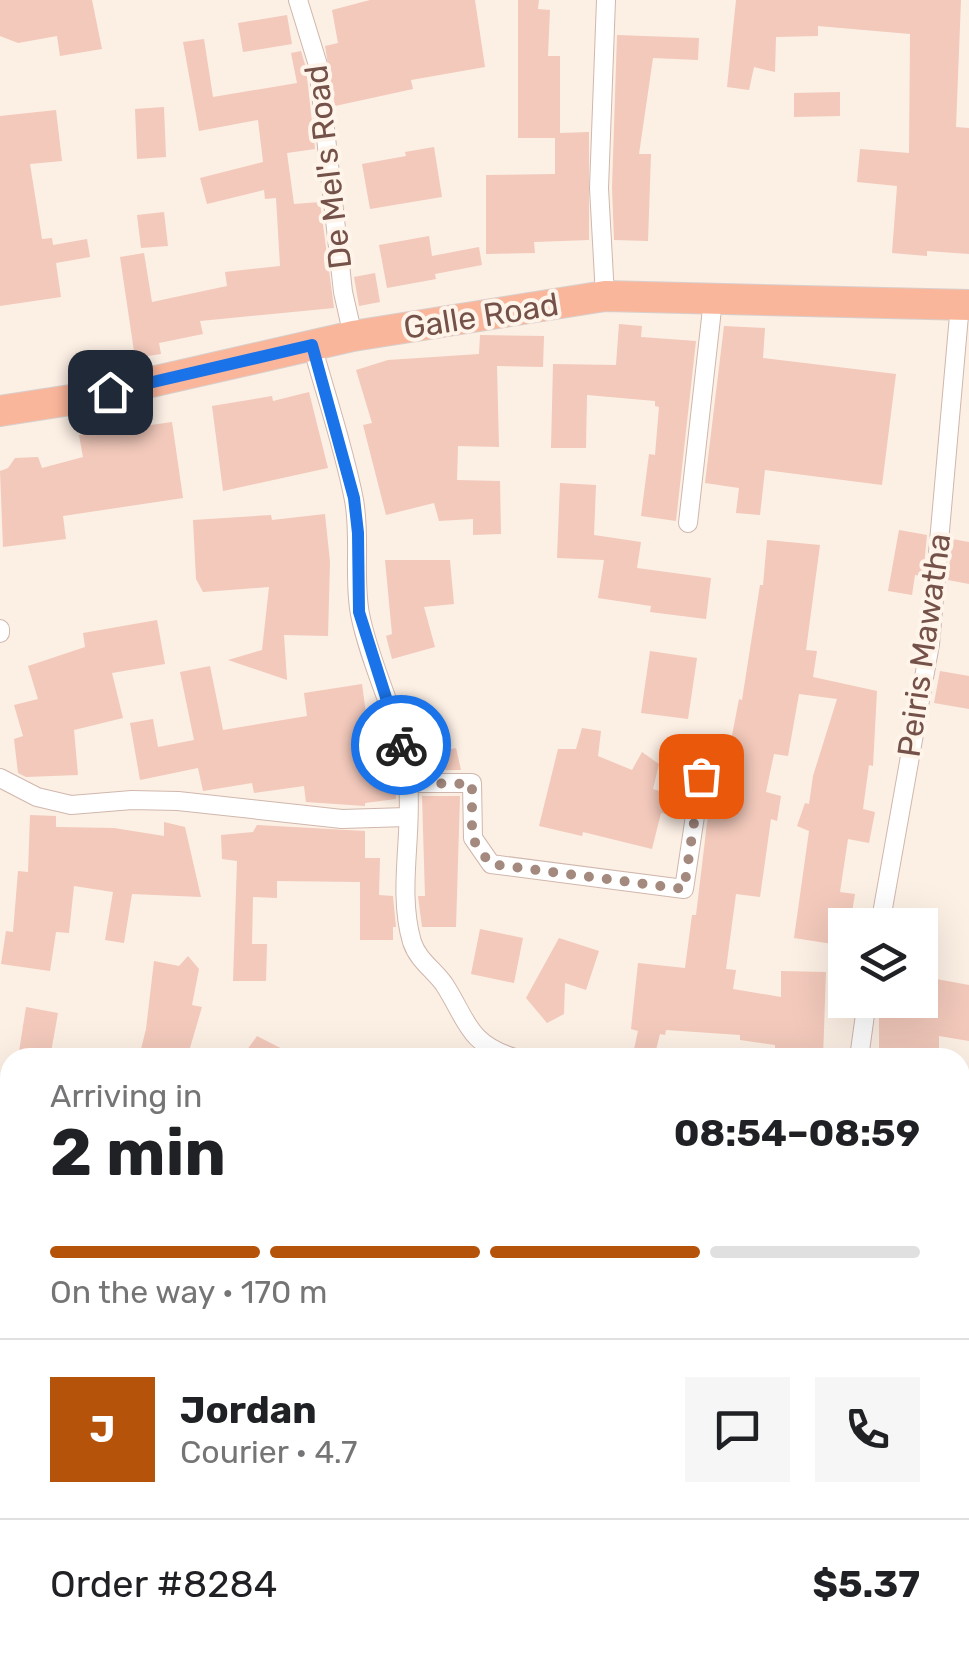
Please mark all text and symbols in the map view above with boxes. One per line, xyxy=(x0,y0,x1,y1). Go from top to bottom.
street label: De Mel's Road xyxy=(297,63,359,271)
street label: Galle Road xyxy=(401,285,561,347)
pin xyxy=(68,350,153,435)
icon: home xyxy=(83,365,138,420)
street label: Peiris Mawatha xyxy=(889,531,959,759)
courier xyxy=(351,695,451,795)
icon: bike xyxy=(374,718,429,773)
pin xyxy=(659,734,744,819)
icon: bag xyxy=(674,749,729,804)
map controls xyxy=(828,908,938,1018)
button: layers xyxy=(828,908,938,1018)
text: Arriving in xyxy=(50,1077,202,1115)
text: 08:54–08:59 xyxy=(674,1110,920,1156)
text: 2 min xyxy=(50,1114,226,1191)
text: On the way · 170 m xyxy=(50,1273,328,1311)
button: chat xyxy=(685,1377,790,1482)
button: phone xyxy=(815,1377,920,1482)
text: Jordan xyxy=(180,1387,317,1433)
text: J xyxy=(90,1406,115,1452)
text: Courier · 4.7 xyxy=(180,1433,357,1471)
text: Order #8284 xyxy=(50,1561,277,1607)
text: $5.37 xyxy=(813,1561,920,1607)

